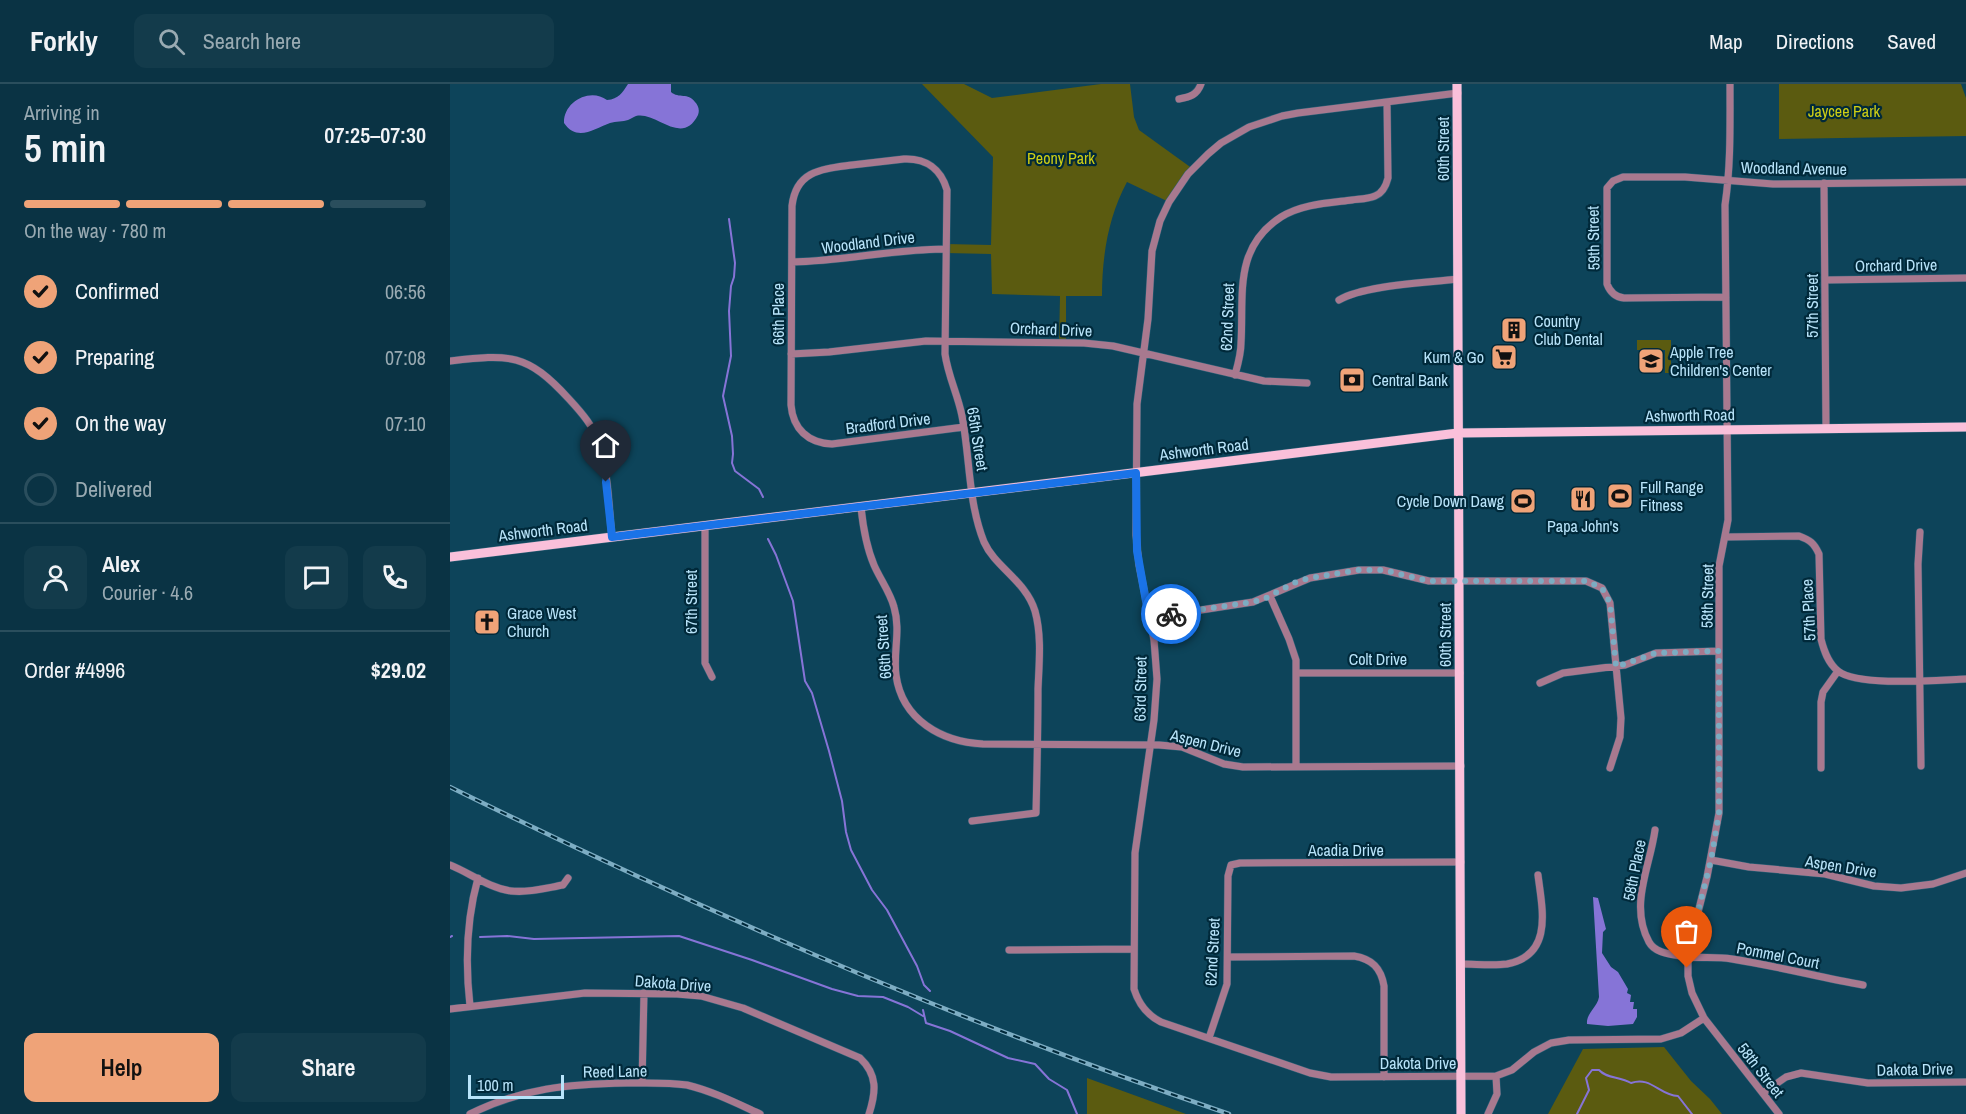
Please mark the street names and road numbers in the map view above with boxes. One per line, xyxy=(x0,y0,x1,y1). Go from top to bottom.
street label: 60th Street xyxy=(1432,117,1454,181)
street label: Woodland Avenue xyxy=(1741,156,1847,180)
street label: 59th Street xyxy=(1581,205,1605,270)
street label: Woodland Drive xyxy=(820,225,916,259)
street label: Orchard Drive xyxy=(1855,253,1937,277)
street label: 57th Street xyxy=(1801,274,1823,338)
street label: 62nd Street xyxy=(1215,282,1239,351)
street label: 66th Place xyxy=(767,283,789,345)
street label: Orchard Drive xyxy=(1009,317,1093,341)
street label: Ashworth Road xyxy=(1644,403,1735,427)
street label: 65th Street xyxy=(962,406,994,473)
street label: Bradford Drive xyxy=(844,407,932,439)
street label: Ashworth Road xyxy=(1157,433,1250,466)
street label: Ashworth Road xyxy=(496,514,589,547)
street label: 58th Street xyxy=(1695,563,1719,628)
street label: 67th Street xyxy=(680,570,702,634)
street label: 57th Place xyxy=(1795,578,1821,642)
street label: 60th Street xyxy=(1434,603,1456,667)
street label: 66th Street xyxy=(870,614,896,680)
street label: Colt Drive xyxy=(1349,648,1407,670)
street label: 63rd Street xyxy=(1128,656,1152,722)
street label: Aspen Drive xyxy=(1167,723,1244,762)
street label: 58th Place xyxy=(1617,837,1651,903)
street label: Acadia Drive xyxy=(1307,839,1384,861)
street label: Aspen Drive xyxy=(1803,849,1878,883)
street label: 62nd Street xyxy=(1199,917,1225,986)
street label: Pommel Court xyxy=(1735,936,1822,974)
street label: Dakota Drive xyxy=(634,969,712,997)
street label: 58th Street xyxy=(1733,1038,1790,1102)
street label: Dakota Drive xyxy=(1380,1052,1456,1074)
street label: Dakota Drive xyxy=(1877,1057,1953,1081)
street label: Reed Lane xyxy=(583,1059,647,1083)

